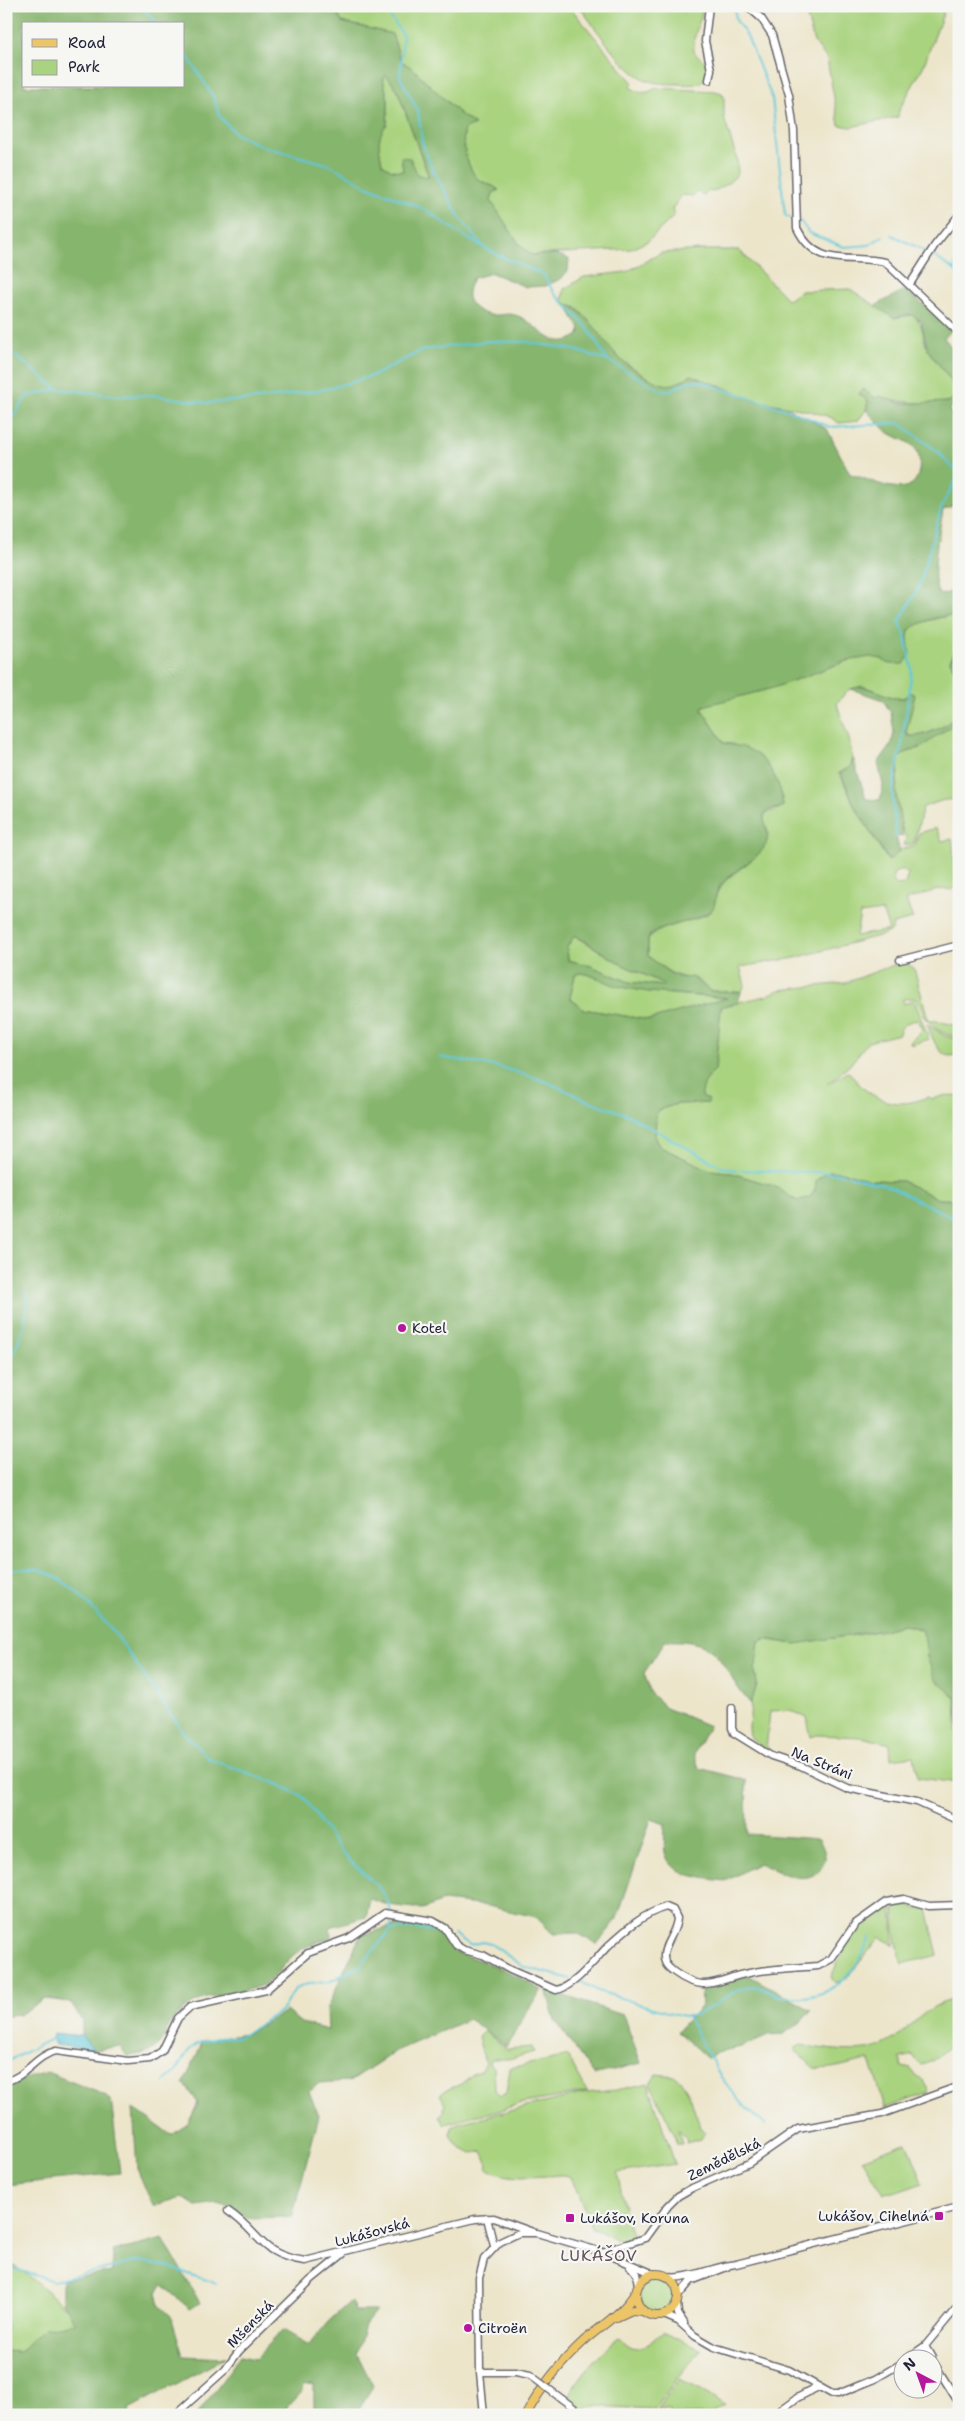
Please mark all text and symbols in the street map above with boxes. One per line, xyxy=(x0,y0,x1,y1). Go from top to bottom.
legend xyxy=(22,22,185,88)
text: Road xyxy=(68,33,106,53)
text: Park xyxy=(68,57,100,77)
place label: Kotel xyxy=(412,1319,447,1337)
marker: Kotel xyxy=(396,1322,408,1334)
street label: Na Stráni xyxy=(789,1743,855,1783)
street label: Zemědělská xyxy=(684,2133,764,2185)
place label: Lukášov, Cihelná xyxy=(818,2207,929,2225)
place label: Lukášov, Koruna xyxy=(580,2209,689,2227)
marker: Lukášov, Cihelná xyxy=(933,2210,945,2222)
marker: Lukášov, Koruna xyxy=(564,2212,576,2224)
street label: Lukášovská xyxy=(333,2213,412,2251)
district label: LUKÁŠOV xyxy=(560,2245,638,2266)
street label: Mšenská xyxy=(223,2296,277,2352)
place label: Citroën xyxy=(478,2319,527,2337)
marker: Citroën xyxy=(462,2322,474,2334)
north arrow xyxy=(892,2348,942,2398)
text: N xyxy=(899,2354,920,2375)

